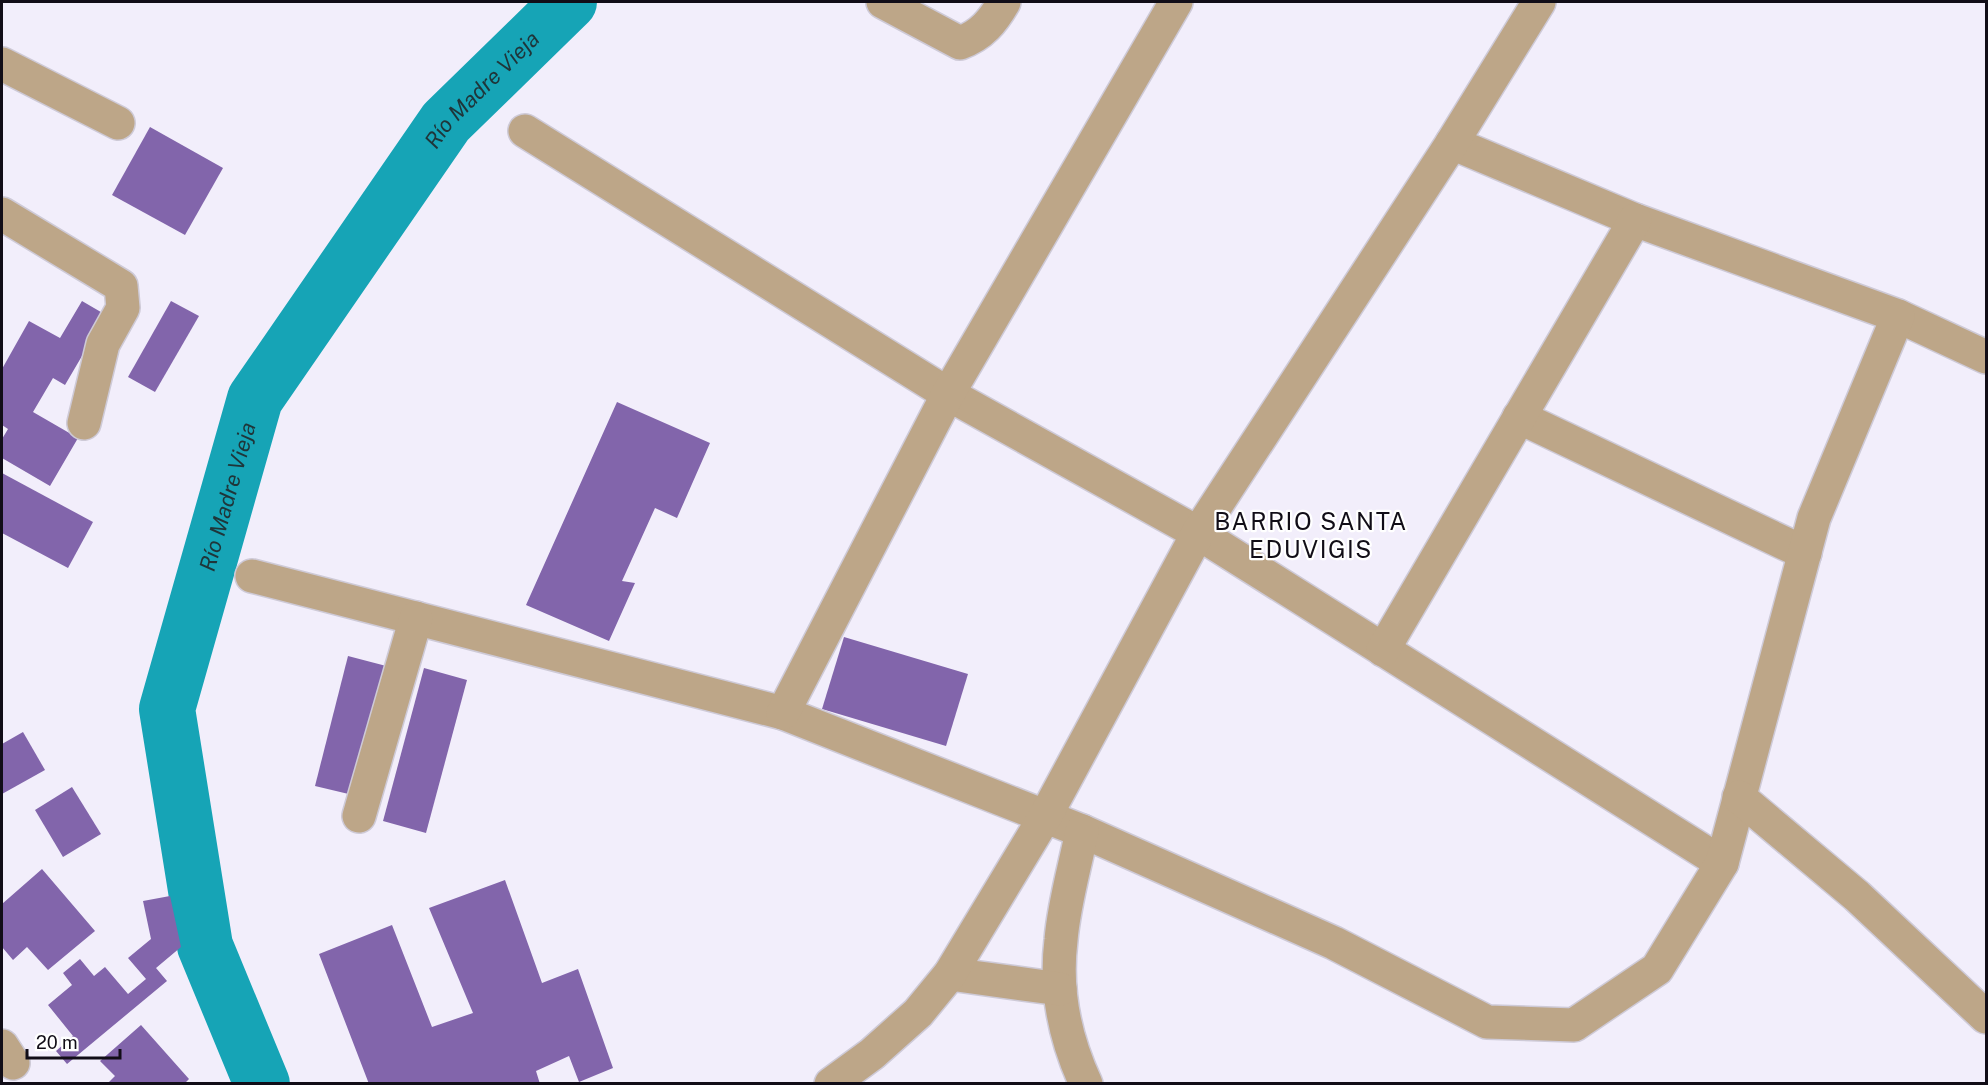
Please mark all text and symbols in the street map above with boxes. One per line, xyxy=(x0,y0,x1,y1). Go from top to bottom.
water label: Río Madre Vieja xyxy=(419,26,544,153)
water label: Río Madre Vieja xyxy=(194,419,261,574)
district label: BARRIO SANTA EDUVIGIS xyxy=(1214,507,1408,563)
scale bar xyxy=(27,1022,120,1060)
text: 20 m xyxy=(36,1032,78,1053)

